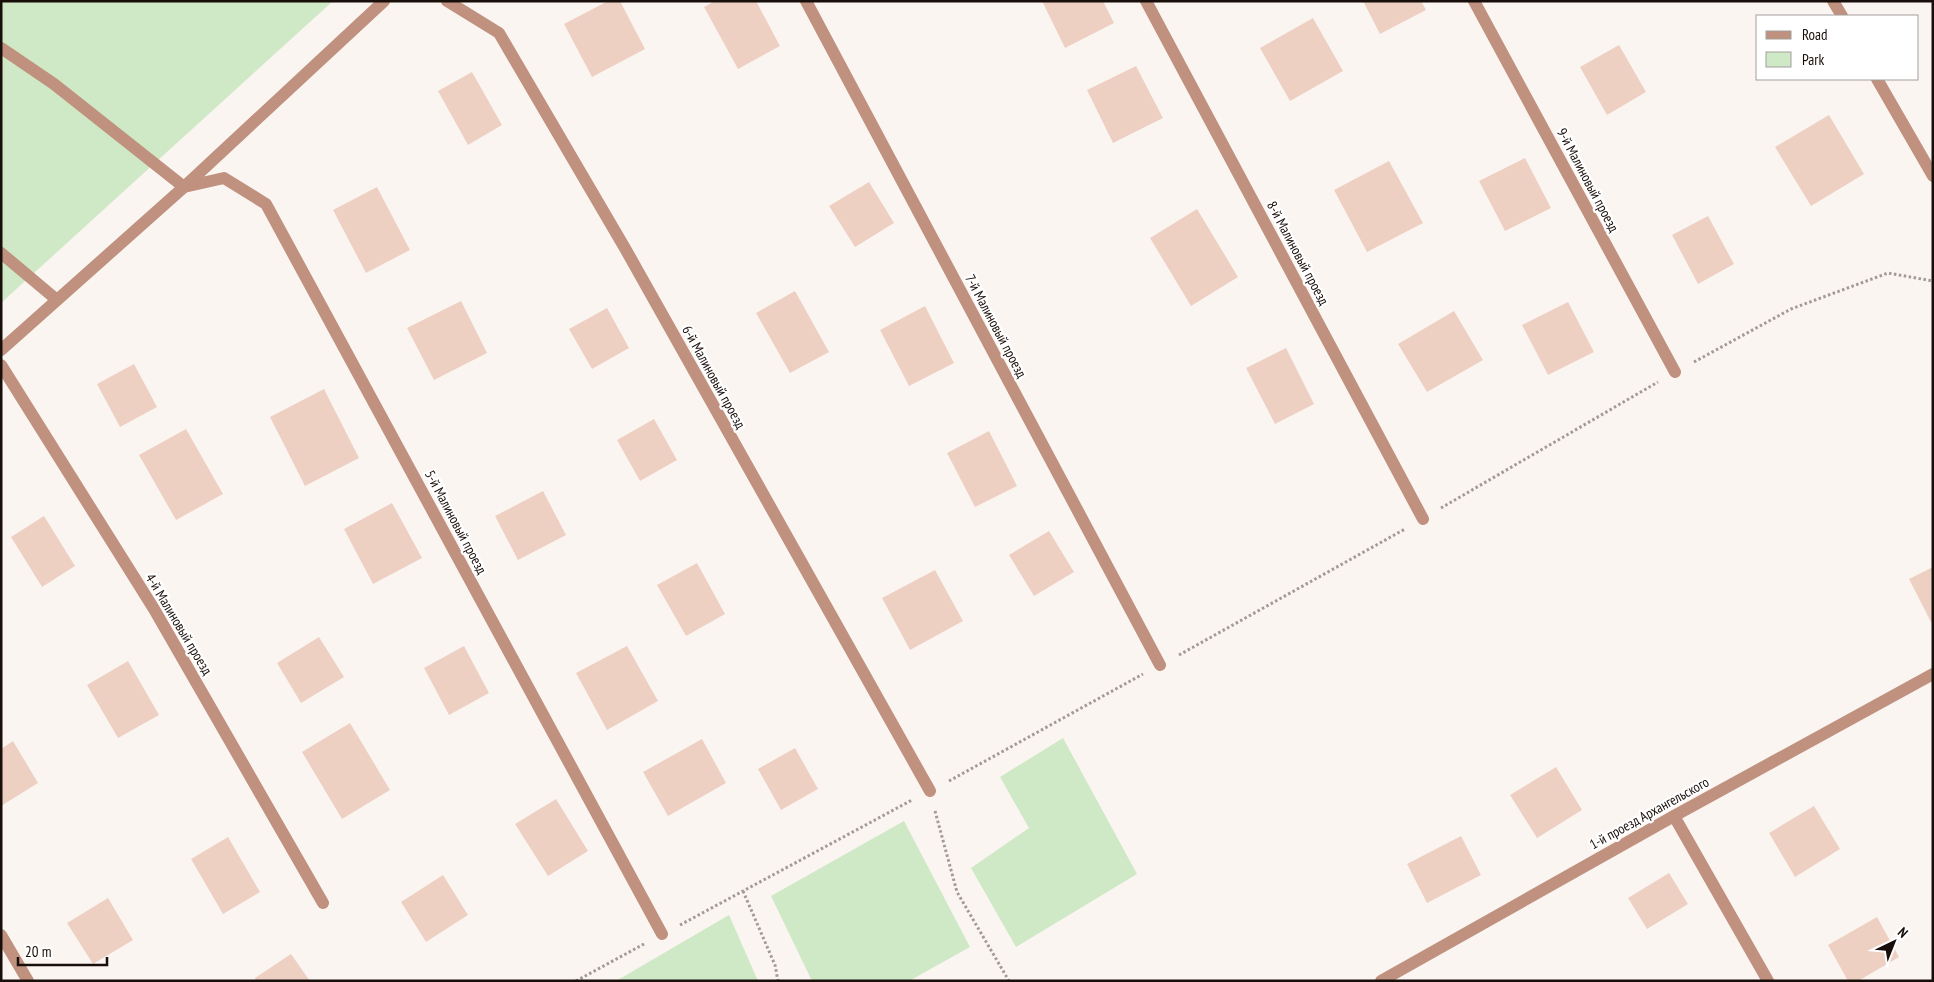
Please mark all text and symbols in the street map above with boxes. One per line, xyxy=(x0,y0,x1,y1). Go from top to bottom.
legend xyxy=(1756,15,1919,80)
text: Road xyxy=(1802,25,1828,44)
text: Park xyxy=(1802,50,1824,69)
street label: 9-й Малиновый проезд xyxy=(1553,125,1623,235)
street label: 8-й Малиновый проезд xyxy=(1263,198,1333,308)
street label: 7-й Малиновый проезд xyxy=(961,271,1031,381)
street label: 6-й Малиновый проезд xyxy=(678,322,750,432)
street label: 5-й Малиновый проезд xyxy=(421,467,491,577)
street label: 4-й Малиновый проезд xyxy=(142,570,216,678)
street label: 1-й проезд Архангельского xyxy=(1586,773,1712,853)
north arrow xyxy=(1869,917,1919,967)
text: N xyxy=(1894,923,1912,942)
scale bar xyxy=(18,934,106,966)
text: 20 m xyxy=(25,942,51,961)

